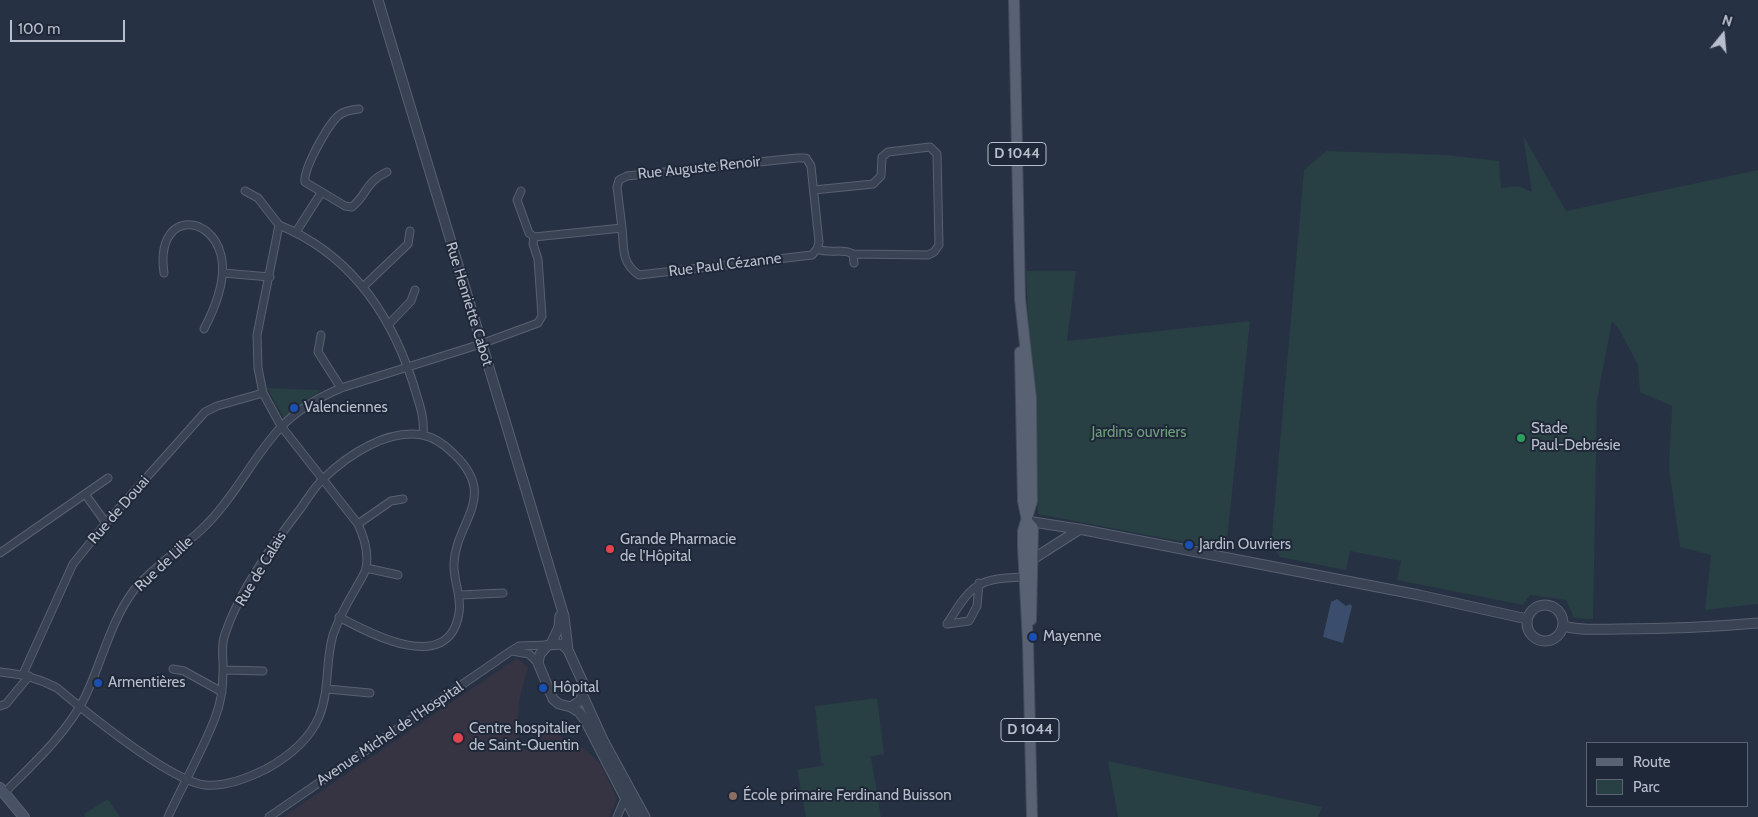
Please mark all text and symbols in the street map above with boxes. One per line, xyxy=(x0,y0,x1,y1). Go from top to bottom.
scale bar xyxy=(12,10,128,42)
north arrow xyxy=(1698,10,1748,60)
text: N xyxy=(1720,11,1735,31)
text: 100 m xyxy=(18,20,60,38)
road number: D 1044 xyxy=(988,142,1046,166)
street label: Rue Auguste Renoir xyxy=(637,153,761,183)
street label: Rue Henriette Cabot xyxy=(442,240,496,368)
street label: Rue Paul Cézanne xyxy=(668,249,782,281)
place label: Valenciennes xyxy=(304,399,388,417)
marker: Valenciennes xyxy=(288,402,300,414)
place label: Stade Paul-Debrésie xyxy=(1531,420,1620,455)
park label: Jardins ouvriers xyxy=(1092,424,1186,442)
marker: Stade Paul-Debrésie xyxy=(1515,432,1527,444)
street label: Rue de Douai xyxy=(85,472,153,548)
street label: Rue de Calais xyxy=(232,528,290,610)
place label: Grande Pharmacie de l'Hôpital xyxy=(620,531,736,566)
street label: Rue de Lille xyxy=(131,533,197,595)
place label: Jardin Ouvriers xyxy=(1199,536,1291,554)
marker: Jardin Ouvriers xyxy=(1183,539,1195,551)
marker: Grande Pharmacie de l'Hôpital xyxy=(604,543,616,555)
place label: Mayenne xyxy=(1043,628,1102,646)
marker: Mayenne xyxy=(1027,631,1039,643)
place label: Armentières xyxy=(108,674,185,692)
marker: Armentières xyxy=(92,677,104,689)
street label: Avenue Michel de l'Hospital xyxy=(313,678,467,790)
place label: Hôpital xyxy=(553,679,599,697)
marker: Hôpital xyxy=(537,682,549,694)
road number: D 1044 xyxy=(1001,718,1059,742)
place label: Centre hospitalier de Saint-Quentin xyxy=(469,720,580,755)
marker: Centre hospitalier de Saint-Quentin xyxy=(451,731,465,745)
legend xyxy=(1586,742,1748,807)
text: Route xyxy=(1633,753,1671,771)
text: Parc xyxy=(1633,778,1660,796)
place label: École primaire Ferdinand Buisson xyxy=(743,787,952,805)
marker: École primaire Ferdinand Buisson xyxy=(727,790,739,802)

